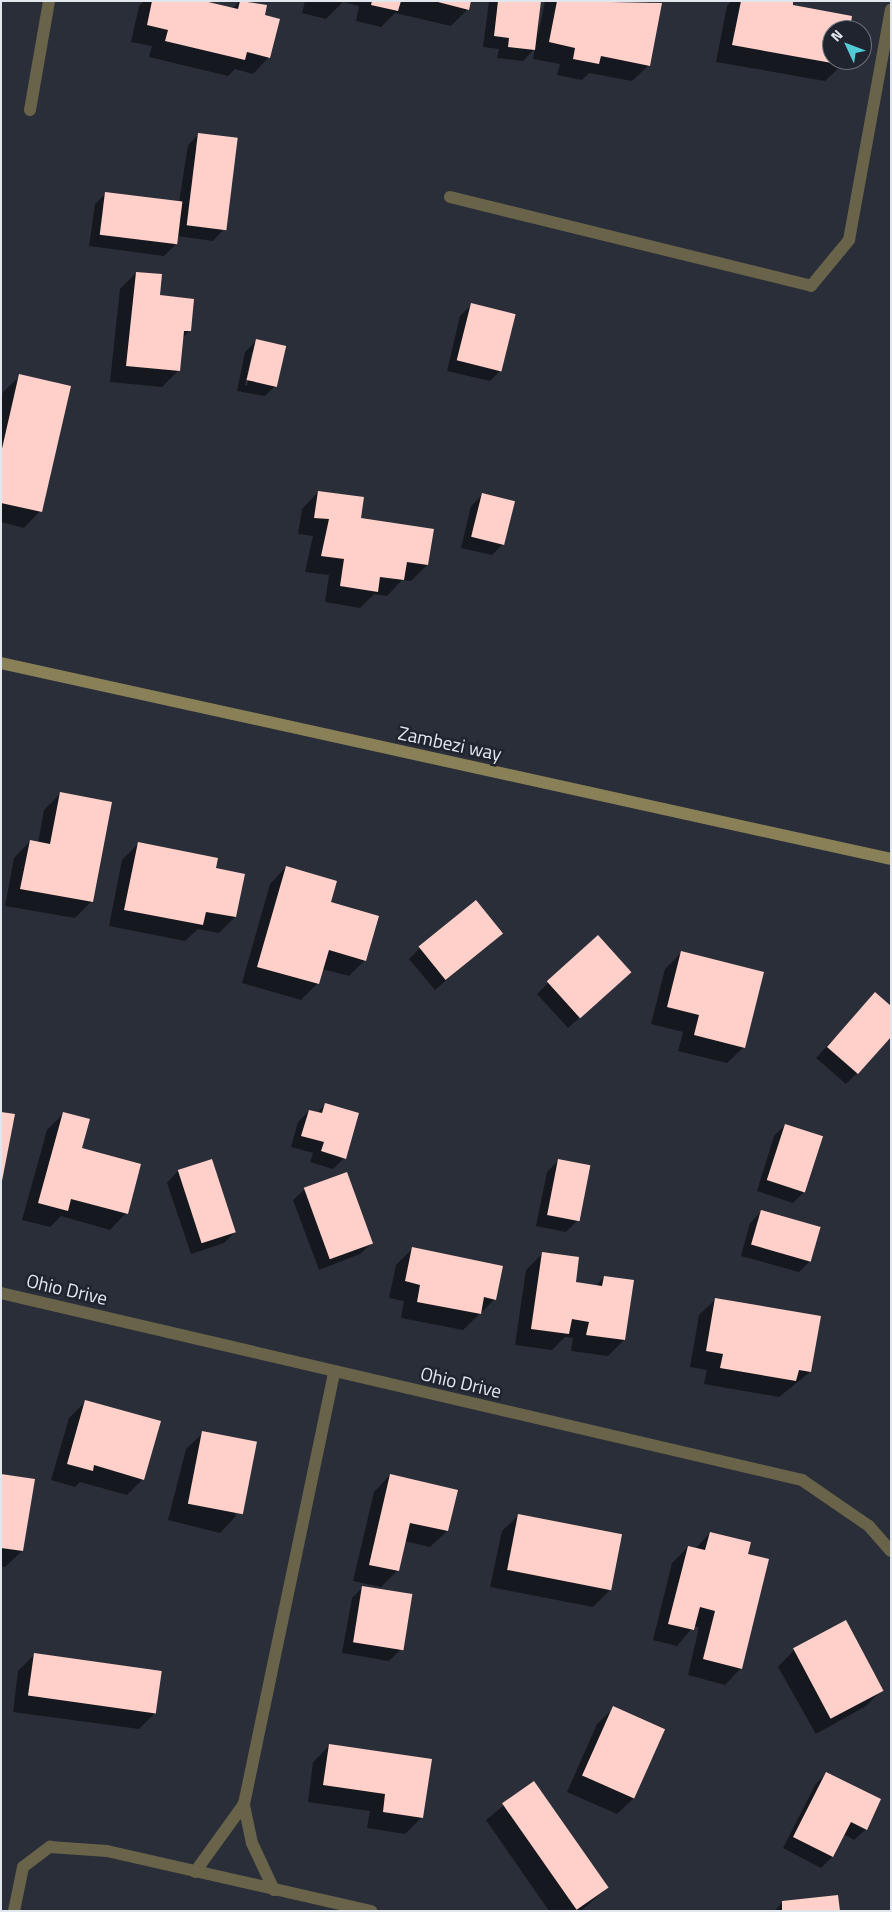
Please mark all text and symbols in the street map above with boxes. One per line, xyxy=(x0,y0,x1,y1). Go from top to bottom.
north arrow xyxy=(822,20,872,70)
text: N xyxy=(825,24,847,46)
street label: Zambezi way xyxy=(396,721,504,765)
street label: Ohio Drive xyxy=(24,1269,110,1309)
street label: Ohio Drive xyxy=(418,1362,504,1402)

